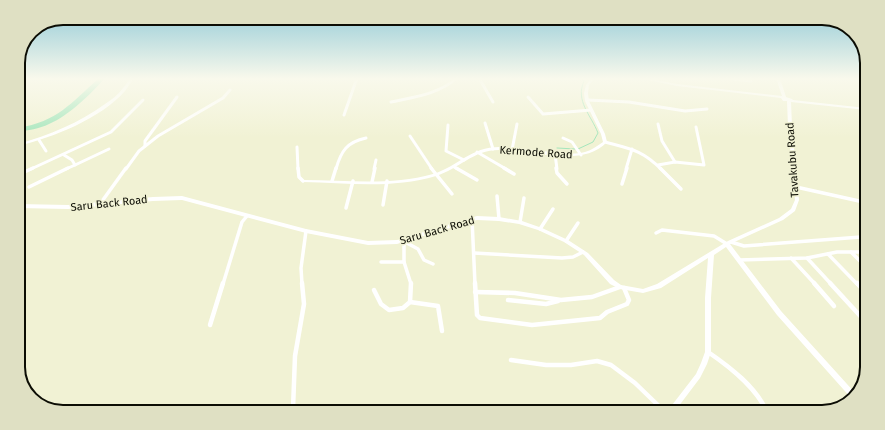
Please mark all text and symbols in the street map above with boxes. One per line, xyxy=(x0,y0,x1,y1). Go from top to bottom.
street label: Tavakubu Road xyxy=(783,122,802,198)
street label: Kermode Road xyxy=(499,143,573,162)
street label: Saru Back Road xyxy=(70,193,148,214)
street label: Saru Back Road xyxy=(398,214,476,247)

